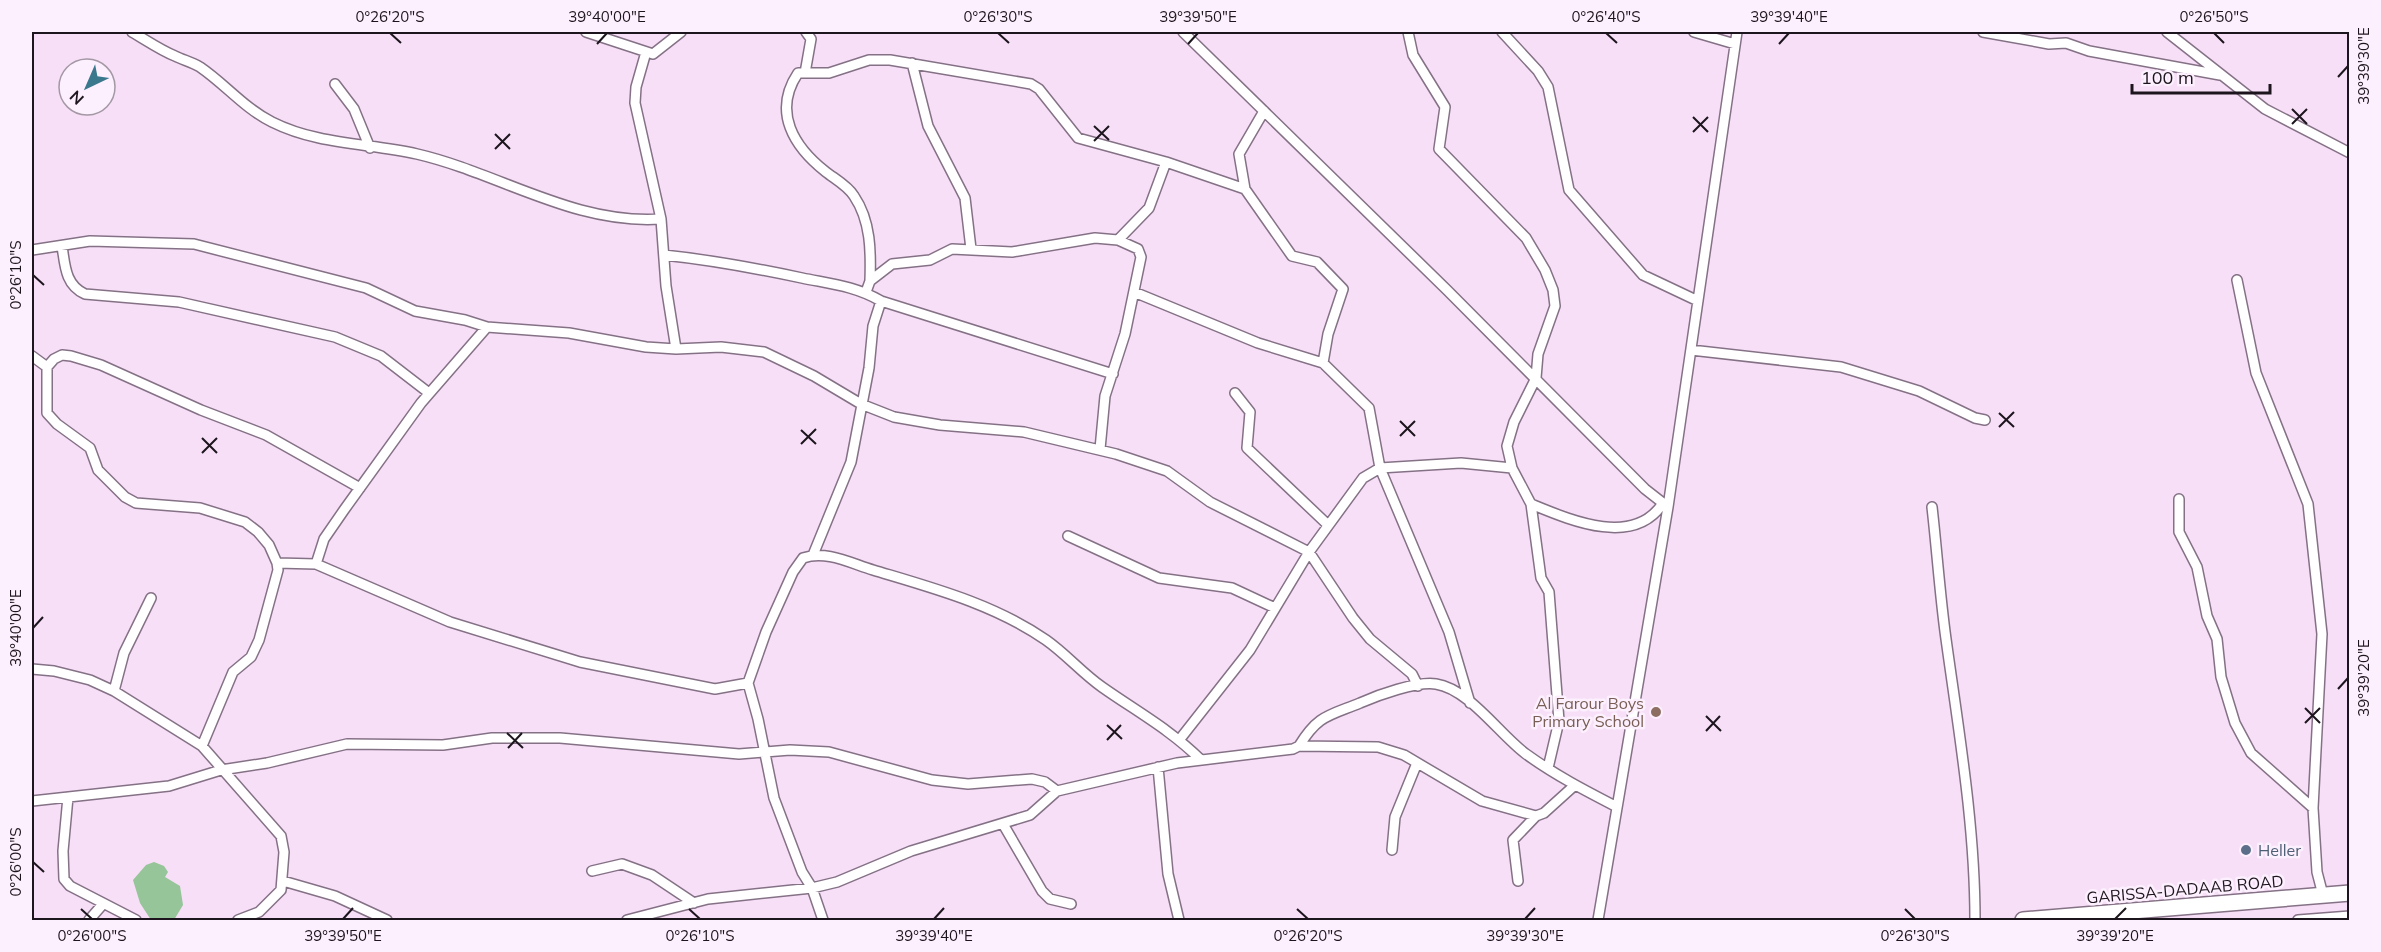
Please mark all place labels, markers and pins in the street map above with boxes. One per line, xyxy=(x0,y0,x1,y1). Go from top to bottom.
place label: Al Farour Boys Primary School xyxy=(1532,693,1644,731)
marker: Al Farour Boys Primary School xyxy=(1649,705,1663,719)
place label: Heller xyxy=(2258,840,2301,860)
marker: Heller xyxy=(2239,843,2253,857)

